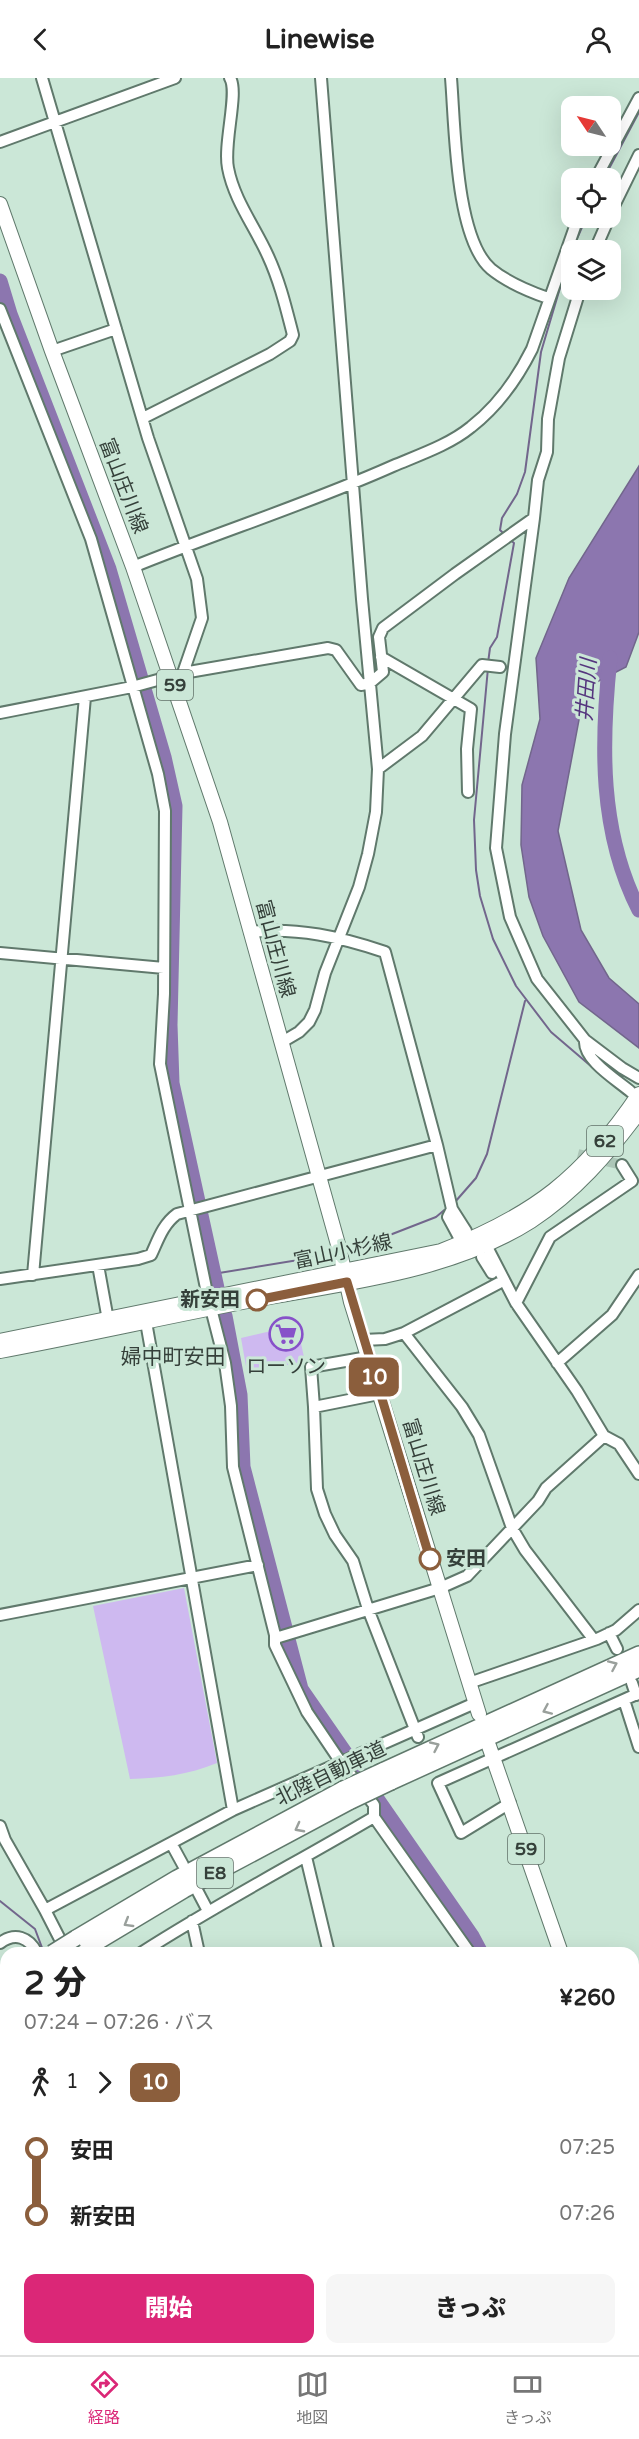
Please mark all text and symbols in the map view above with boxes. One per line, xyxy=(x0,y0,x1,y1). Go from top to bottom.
icon: back xyxy=(24,23,57,56)
text: Linewise xyxy=(264,23,375,56)
icon: person xyxy=(582,23,615,56)
north arrow xyxy=(561,96,621,156)
map controls xyxy=(561,96,621,300)
button: locate xyxy=(561,168,621,228)
button: layers xyxy=(561,240,621,300)
street label: 富山庄川線 xyxy=(94,435,152,537)
water label: 井田川 xyxy=(572,656,602,722)
road number: 59 xyxy=(157,670,193,700)
street label: 富山庄川線 xyxy=(250,898,300,1000)
road number: 62 xyxy=(587,1126,623,1156)
street label: 富山小杉線 xyxy=(292,1230,394,1274)
place label: 新安田 xyxy=(180,1288,240,1312)
marker: 新安田 xyxy=(246,1289,268,1311)
supermarket icon: ローソン xyxy=(268,1316,304,1352)
district label: 婦中町安田 xyxy=(121,1345,226,1370)
place label: ローソン xyxy=(246,1355,326,1379)
line badge: 10 xyxy=(347,1358,401,1396)
text: 10 xyxy=(361,1365,387,1390)
street label: 富山庄川線 xyxy=(397,1416,449,1518)
place label: 安田 xyxy=(446,1547,486,1571)
marker: 安田 xyxy=(419,1548,441,1570)
one-way arrow xyxy=(606,1661,617,1673)
one-way arrow xyxy=(543,1703,554,1715)
street label: 北陸自動車道 xyxy=(272,1737,390,1811)
one-way arrow xyxy=(428,1741,439,1753)
one-way arrow xyxy=(294,1820,305,1832)
road number: 59 xyxy=(508,1834,544,1864)
road number: E8 xyxy=(197,1858,233,1888)
one-way arrow xyxy=(124,1915,134,1927)
text: 2 分 xyxy=(24,1964,86,2003)
text: ¥260 xyxy=(559,1985,615,2011)
text: 07:24 – 07:26 · バス xyxy=(24,2011,215,2035)
icon: walk xyxy=(24,2066,57,2099)
icon: forward xyxy=(88,2066,121,2099)
text: 1 xyxy=(66,2070,79,2094)
text: 10 xyxy=(142,2070,168,2095)
text: 07:25 xyxy=(560,2136,615,2160)
text: 安田 xyxy=(70,2138,114,2164)
text: 07:26 xyxy=(560,2202,615,2226)
text: 新安田 xyxy=(70,2204,136,2230)
button: 開始 xyxy=(24,2274,314,2343)
button: きっぷ xyxy=(326,2274,615,2343)
tab: 経路 xyxy=(88,2368,121,2428)
tab: 地図 xyxy=(296,2368,329,2428)
tab: きっぷ xyxy=(504,2368,551,2428)

